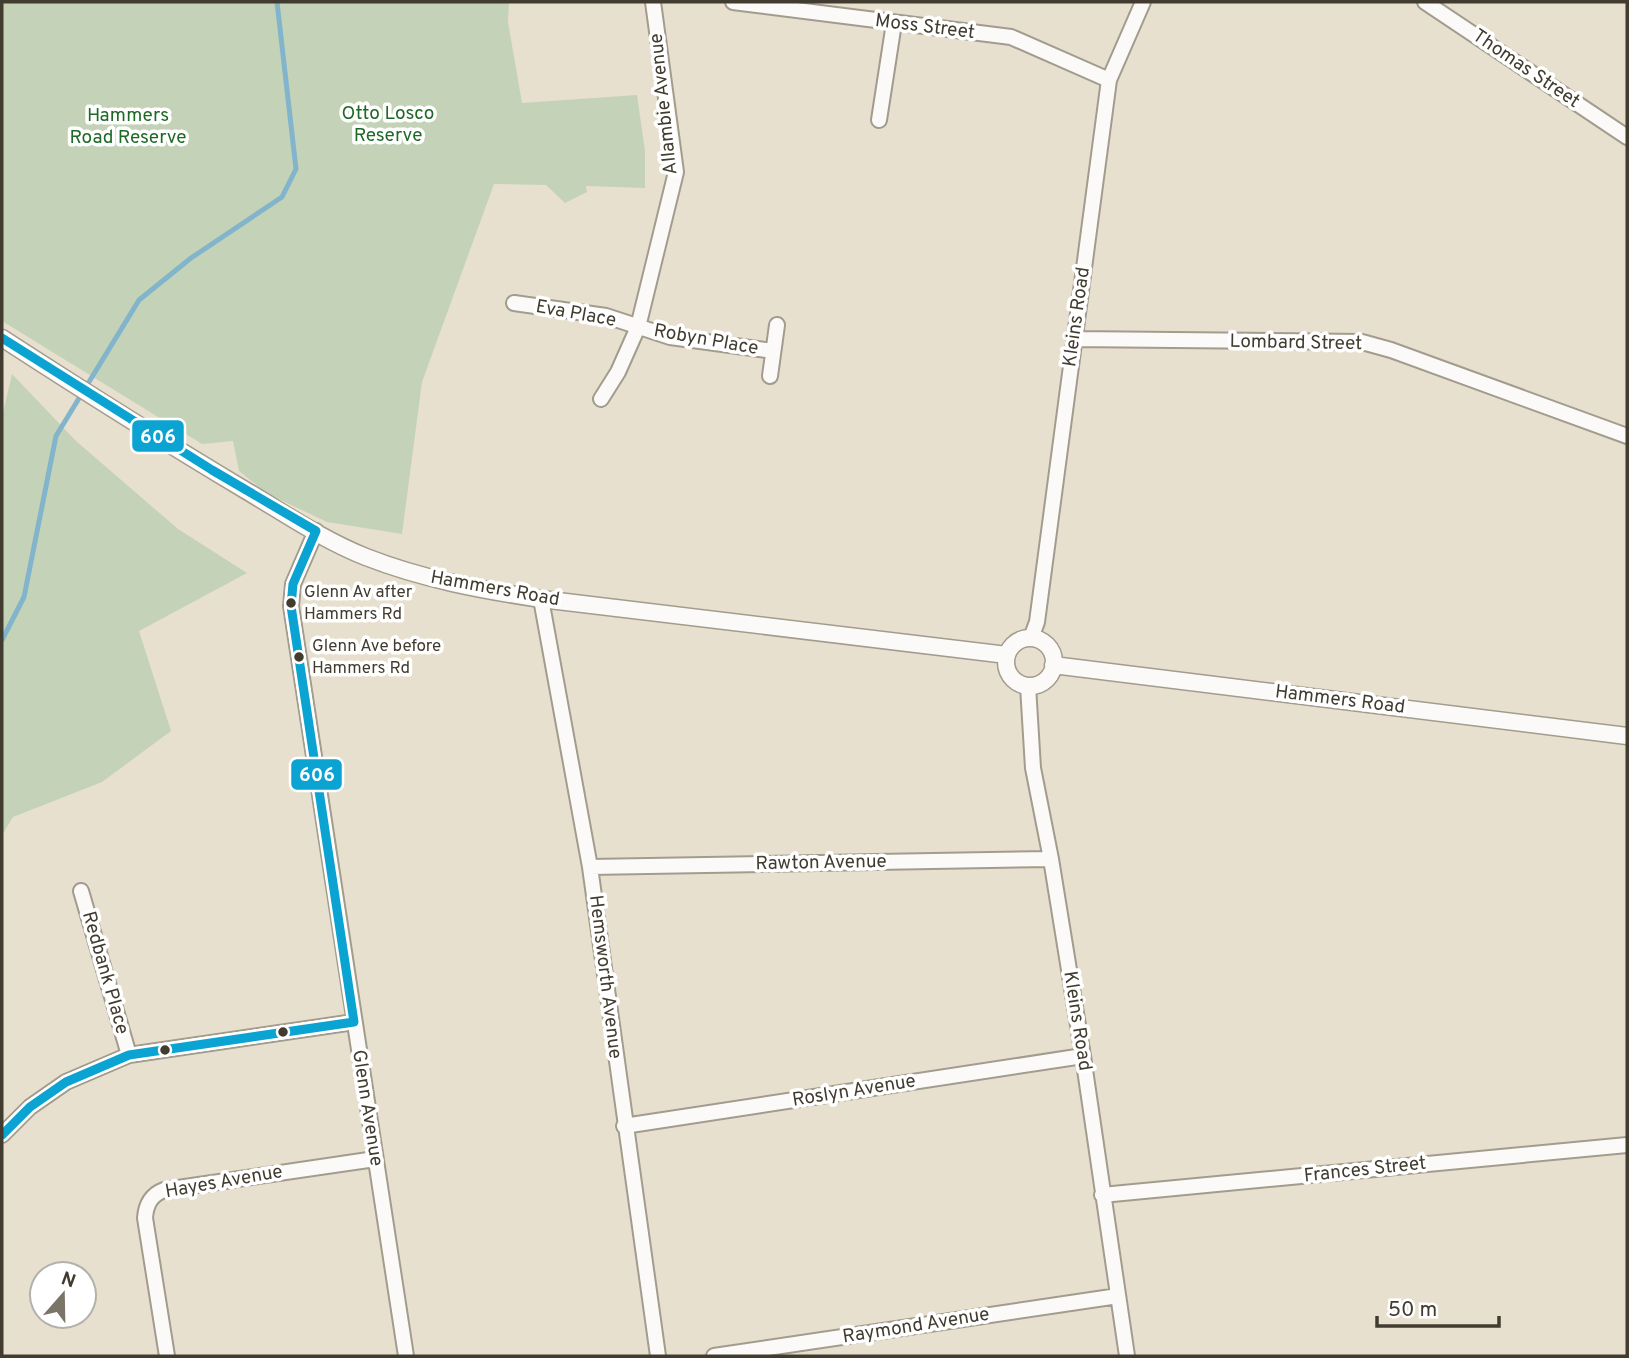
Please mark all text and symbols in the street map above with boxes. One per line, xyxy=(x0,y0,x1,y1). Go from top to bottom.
street label: Moss Street xyxy=(874,9,976,45)
street label: Thomas Street xyxy=(1468,24,1584,114)
street label: Allambie Avenue xyxy=(645,32,683,176)
park label: Otto Losco Reserve xyxy=(342,102,434,148)
park label: Hammers Road Reserve xyxy=(69,104,187,150)
street label: Kleins Road xyxy=(1058,266,1096,368)
street label: Eva Place xyxy=(534,295,618,333)
street label: Robyn Place xyxy=(652,319,760,361)
street label: Lombard Street xyxy=(1229,330,1363,356)
line badge: 606 xyxy=(131,419,185,453)
text: 606 xyxy=(140,426,176,450)
street label: Hammers Road xyxy=(429,566,561,612)
place label: Glenn Av after Hammers Rd xyxy=(304,582,413,626)
marker: Glenn Av after Hammers Rd xyxy=(284,596,298,610)
place label: Glenn Ave before Hammers Rd xyxy=(312,636,441,680)
marker: Glenn Ave before Hammers Rd xyxy=(292,650,306,664)
street label: Hammers Road xyxy=(1274,680,1406,720)
line badge: 606 xyxy=(290,758,343,791)
text: 606 xyxy=(299,764,335,788)
street label: Rawton Avenue xyxy=(755,850,887,876)
street label: Hemsworth Avenue xyxy=(583,894,627,1060)
street label: Redbank Place xyxy=(76,909,134,1037)
street label: Kleins Road xyxy=(1057,969,1097,1073)
unlabelled marker xyxy=(276,1025,290,1039)
unlabelled marker xyxy=(158,1043,172,1057)
street label: Glenn Avenue xyxy=(346,1048,388,1168)
street label: Roslyn Avenue xyxy=(791,1069,917,1113)
street label: Frances Street xyxy=(1303,1152,1427,1188)
street label: Hayes Avenue xyxy=(163,1160,285,1204)
north arrow xyxy=(28,1260,98,1330)
text: N xyxy=(58,1267,79,1295)
scale bar xyxy=(1377,1284,1500,1328)
text: 50 m xyxy=(1388,1297,1437,1324)
street label: Raymond Avenue xyxy=(841,1303,991,1349)

